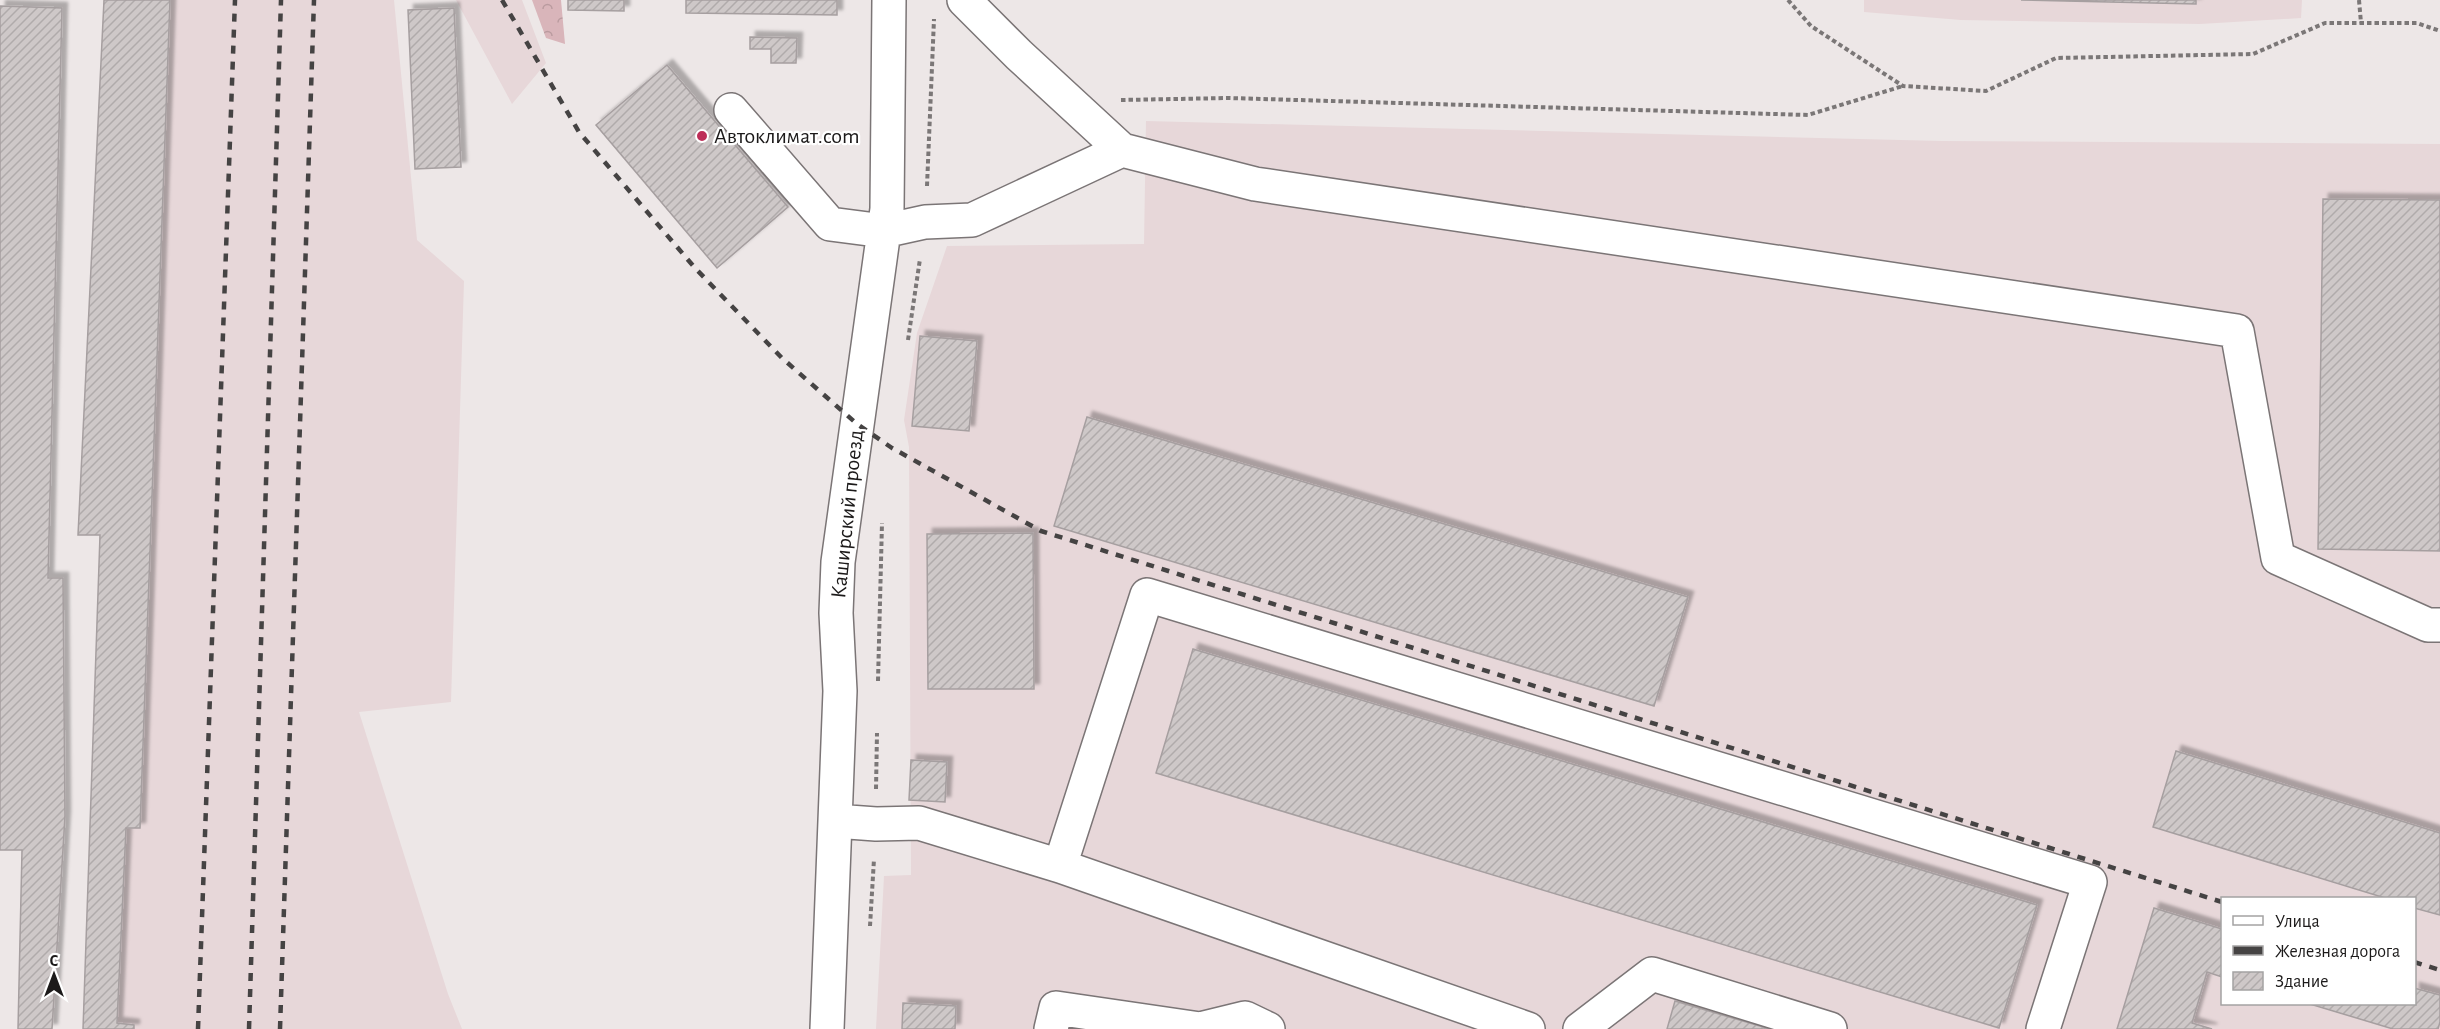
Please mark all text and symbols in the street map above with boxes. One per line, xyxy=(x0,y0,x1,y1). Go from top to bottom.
place label: Автоклимат.com xyxy=(714,125,860,147)
marker: Автоклимат.com xyxy=(695,129,709,143)
street label: Каширский проезд xyxy=(827,429,867,599)
legend xyxy=(2221,897,2416,1005)
text: Улица xyxy=(2275,913,2320,931)
text: Железная дорога xyxy=(2275,943,2400,961)
north arrow xyxy=(24,945,84,1005)
text: С xyxy=(50,953,59,969)
text: Здание xyxy=(2275,973,2329,991)

